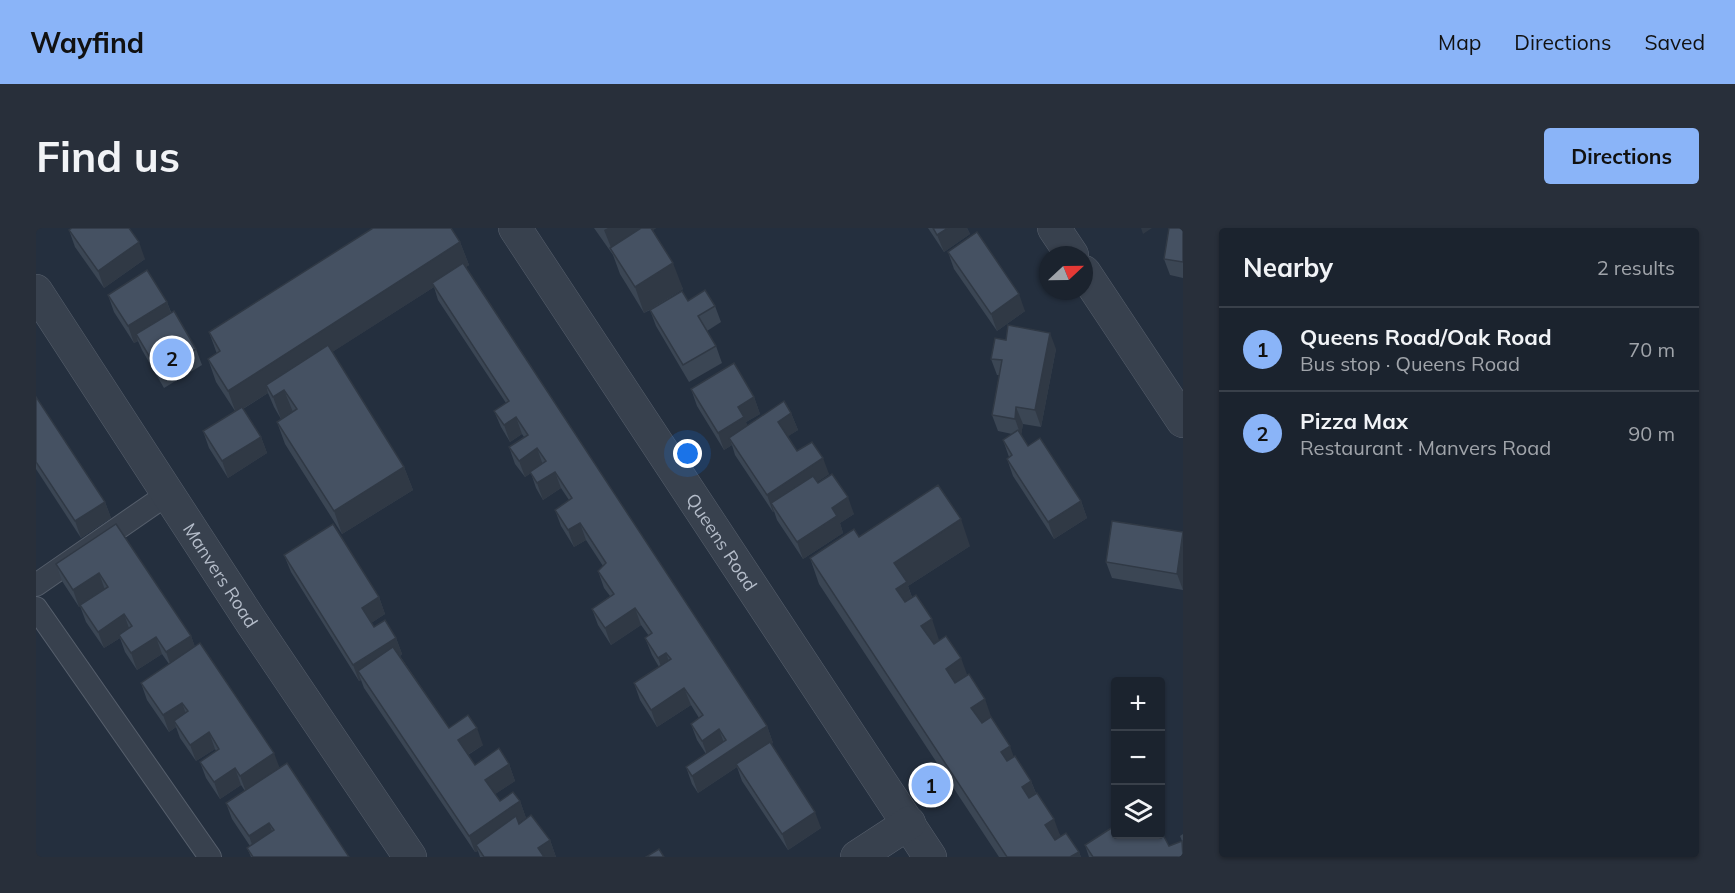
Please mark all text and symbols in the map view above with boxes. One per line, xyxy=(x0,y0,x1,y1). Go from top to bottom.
text: Wayfind xyxy=(30,25,144,60)
text: Map xyxy=(1438,29,1481,55)
text: Directions xyxy=(1514,29,1611,55)
text: Saved xyxy=(1644,29,1705,55)
button: Directions xyxy=(1544,128,1699,184)
text: Find us xyxy=(36,130,180,183)
north arrow xyxy=(1039,246,1093,300)
text: Nearby xyxy=(1243,251,1333,284)
text: 2 results xyxy=(1597,255,1675,280)
text: Queens Road/Oak Road xyxy=(1300,323,1552,351)
pin: 2 xyxy=(152,336,192,380)
text: 1 xyxy=(1257,337,1269,362)
text: 70 m xyxy=(1628,337,1675,362)
text: Bus stop · Queens Road xyxy=(1300,351,1520,376)
text: Pizza Max xyxy=(1300,407,1408,435)
text: 2 xyxy=(1257,421,1269,446)
text: 90 m xyxy=(1628,421,1675,446)
text: Restaurant · Manvers Road xyxy=(1300,435,1551,460)
your location xyxy=(673,439,702,468)
street label: Queens Road xyxy=(682,489,763,595)
street label: Manvers Road xyxy=(178,518,263,632)
map controls xyxy=(1111,677,1165,839)
button: + xyxy=(1111,677,1165,731)
button: − xyxy=(1111,731,1165,785)
pin: 1 xyxy=(912,762,950,808)
button: layers xyxy=(1111,785,1165,839)

